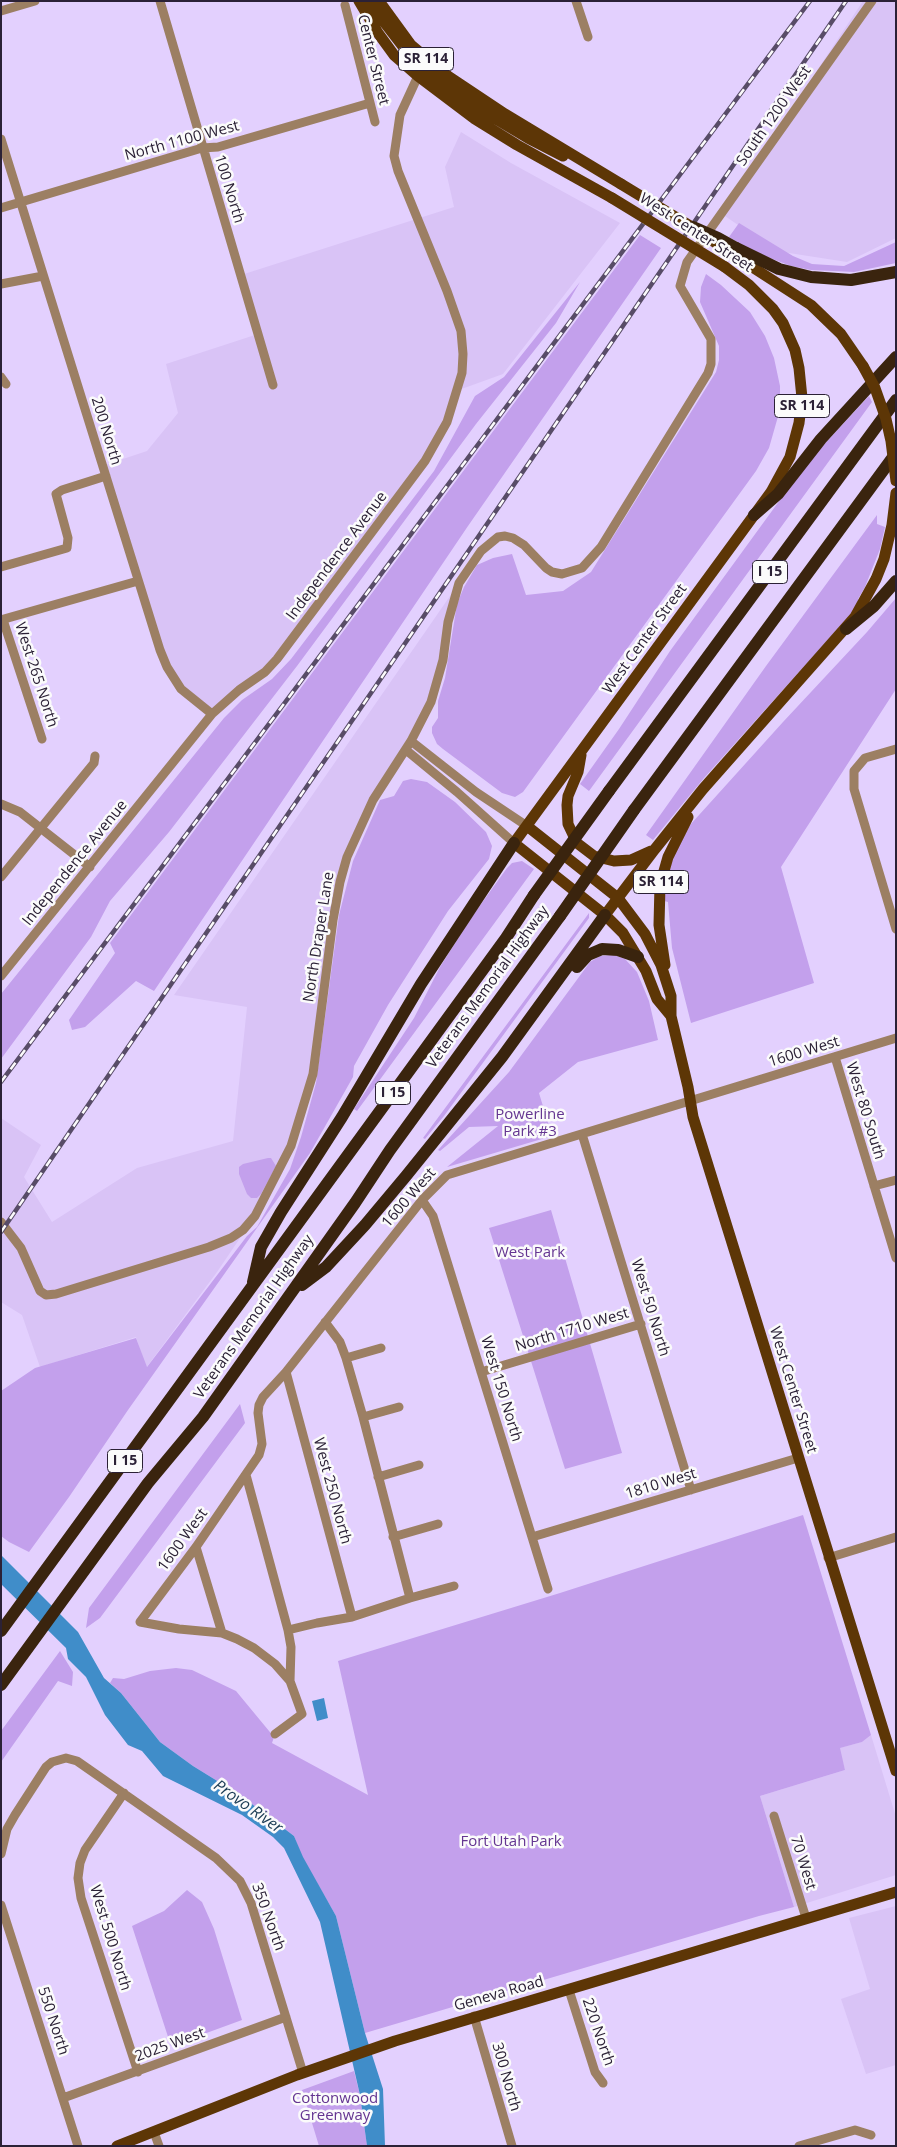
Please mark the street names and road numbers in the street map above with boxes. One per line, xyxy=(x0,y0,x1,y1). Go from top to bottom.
street label: Center Street xyxy=(353,13,393,107)
road number: SR 114 xyxy=(398,48,454,70)
street label: South 1200 West xyxy=(733,63,815,169)
street label: North 1100 West xyxy=(123,117,241,165)
street label: 100 North xyxy=(210,153,248,225)
street label: West Center Street xyxy=(636,190,756,276)
road number: SR 114 xyxy=(774,394,830,418)
street label: 200 North xyxy=(87,395,125,467)
street label: Independence Avenue xyxy=(283,488,391,624)
road number: I 15 xyxy=(752,560,788,584)
street label: West Center Street xyxy=(599,581,691,697)
street label: West 265 North xyxy=(11,620,61,730)
street label: Independence Avenue xyxy=(19,797,131,929)
road number: SR 114 xyxy=(634,870,688,894)
street label: North Draper Lane xyxy=(300,871,338,1003)
street label: Veterans Memorial Highway xyxy=(423,902,553,1072)
street label: 1600 West xyxy=(766,1033,842,1071)
street label: West 80 South xyxy=(842,1060,888,1162)
road number: I 15 xyxy=(376,1082,410,1104)
street label: 1600 West xyxy=(378,1165,440,1231)
street label: Veterans Memorial Highway xyxy=(190,1231,318,1403)
street label: West 50 North xyxy=(627,1257,673,1359)
street label: North 1710 West xyxy=(513,1304,631,1356)
street label: West Center Street xyxy=(765,1325,821,1455)
street label: West 150 North xyxy=(476,1334,526,1444)
street label: West 250 North xyxy=(309,1436,355,1546)
road number: I 15 xyxy=(108,1450,142,1472)
street label: 1810 West xyxy=(623,1465,699,1503)
street label: 1600 West xyxy=(154,1505,212,1575)
street label: 70 West xyxy=(786,1834,820,1892)
street label: 350 North xyxy=(247,1881,289,1953)
street label: West 500 North xyxy=(85,1883,135,1993)
street label: Geneva Road xyxy=(452,1973,546,2015)
street label: 550 North xyxy=(34,1985,72,2057)
street label: 220 North xyxy=(578,1996,618,2068)
street label: 2025 West xyxy=(133,2024,207,2066)
street label: 300 North xyxy=(488,2041,524,2113)

